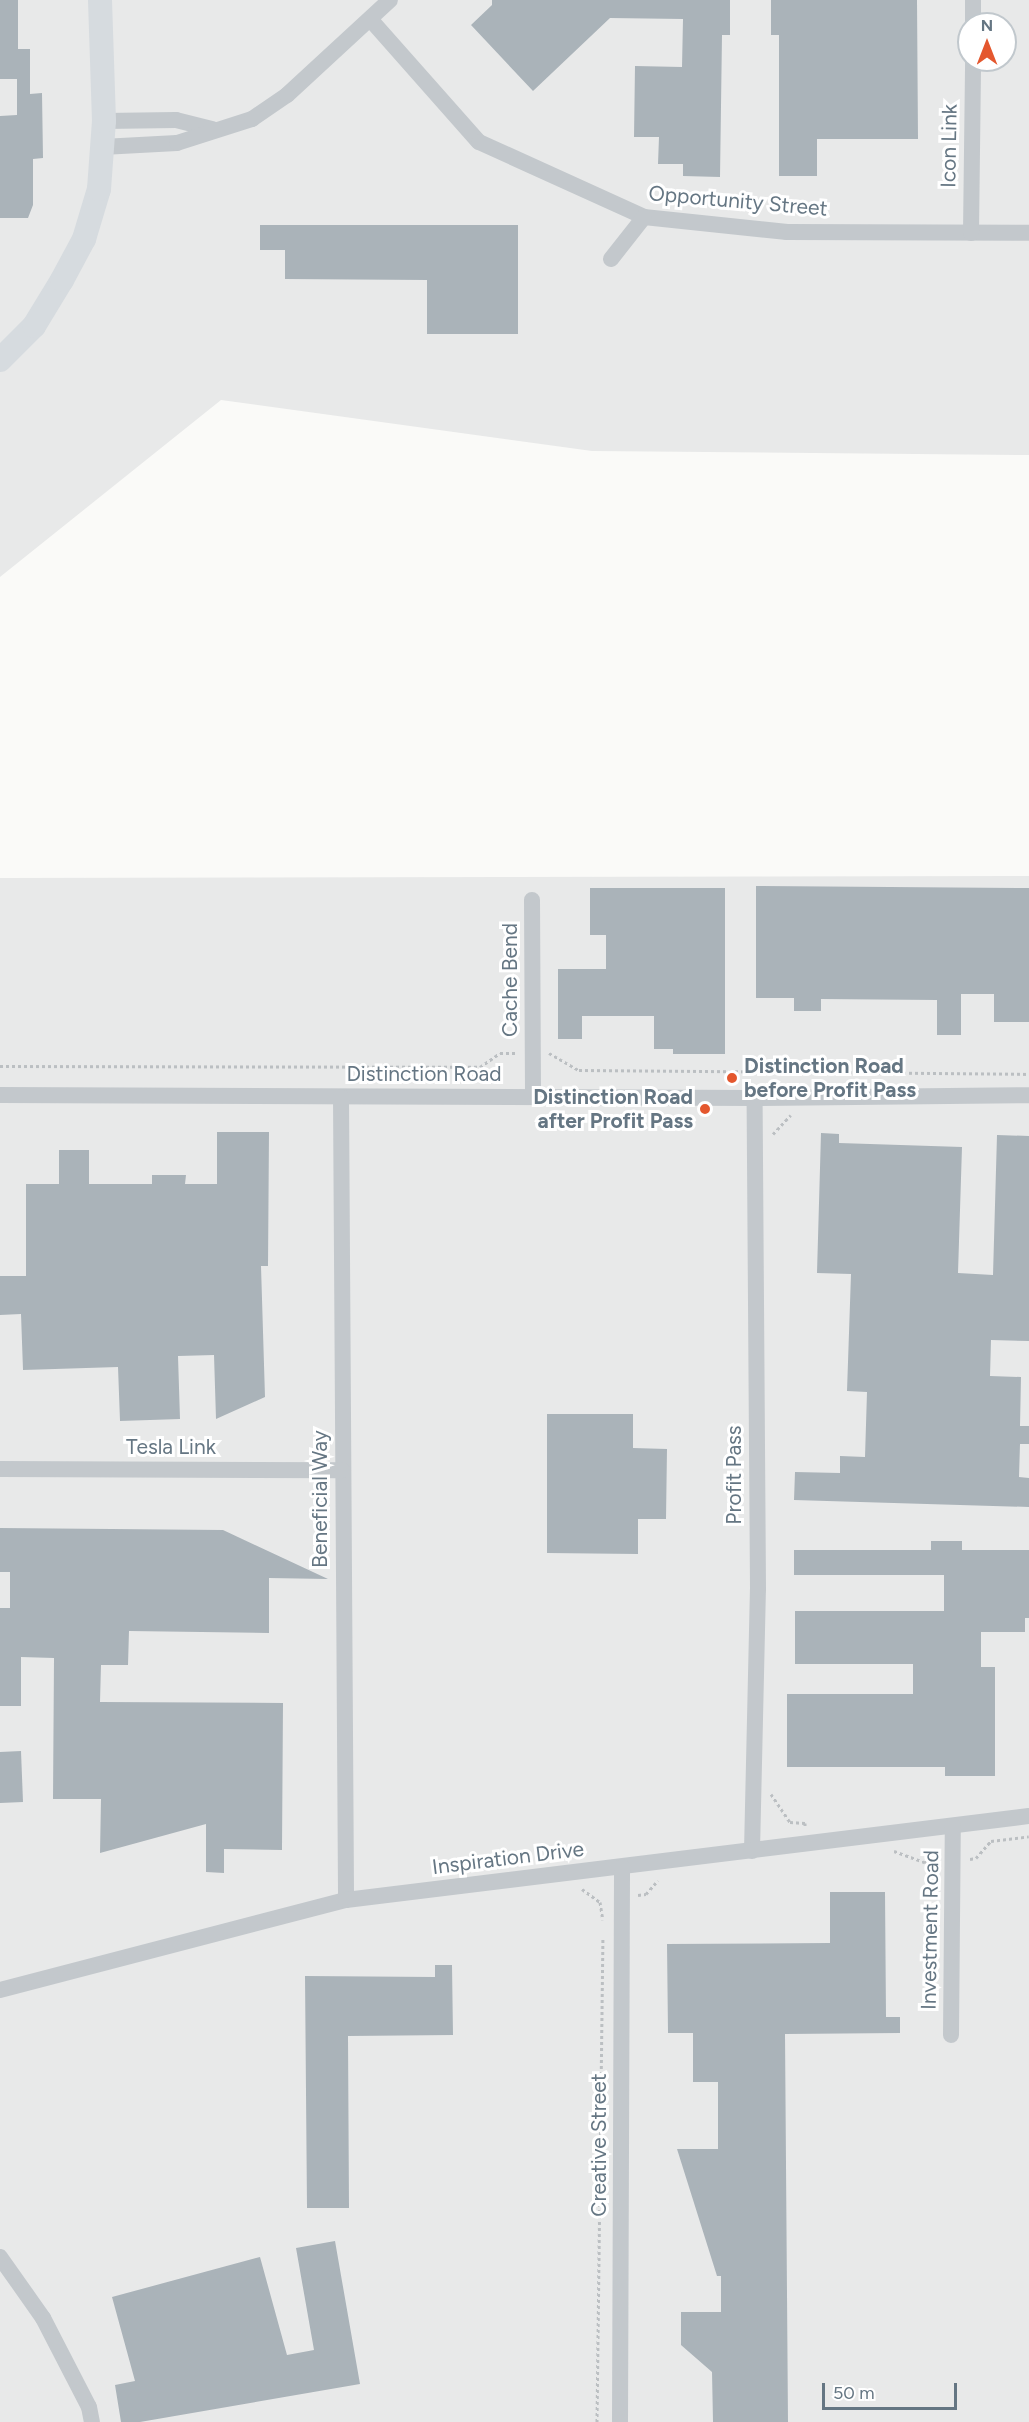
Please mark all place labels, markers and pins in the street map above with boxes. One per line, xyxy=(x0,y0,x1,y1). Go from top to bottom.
place label: Distinction Road before Profit Pass xyxy=(744,1053,916,1103)
marker: Distinction Road before Profit Pass xyxy=(725,1071,739,1085)
place label: Distinction Road after Profit Pass xyxy=(533,1084,693,1134)
marker: Distinction Road after Profit Pass xyxy=(698,1102,712,1116)

